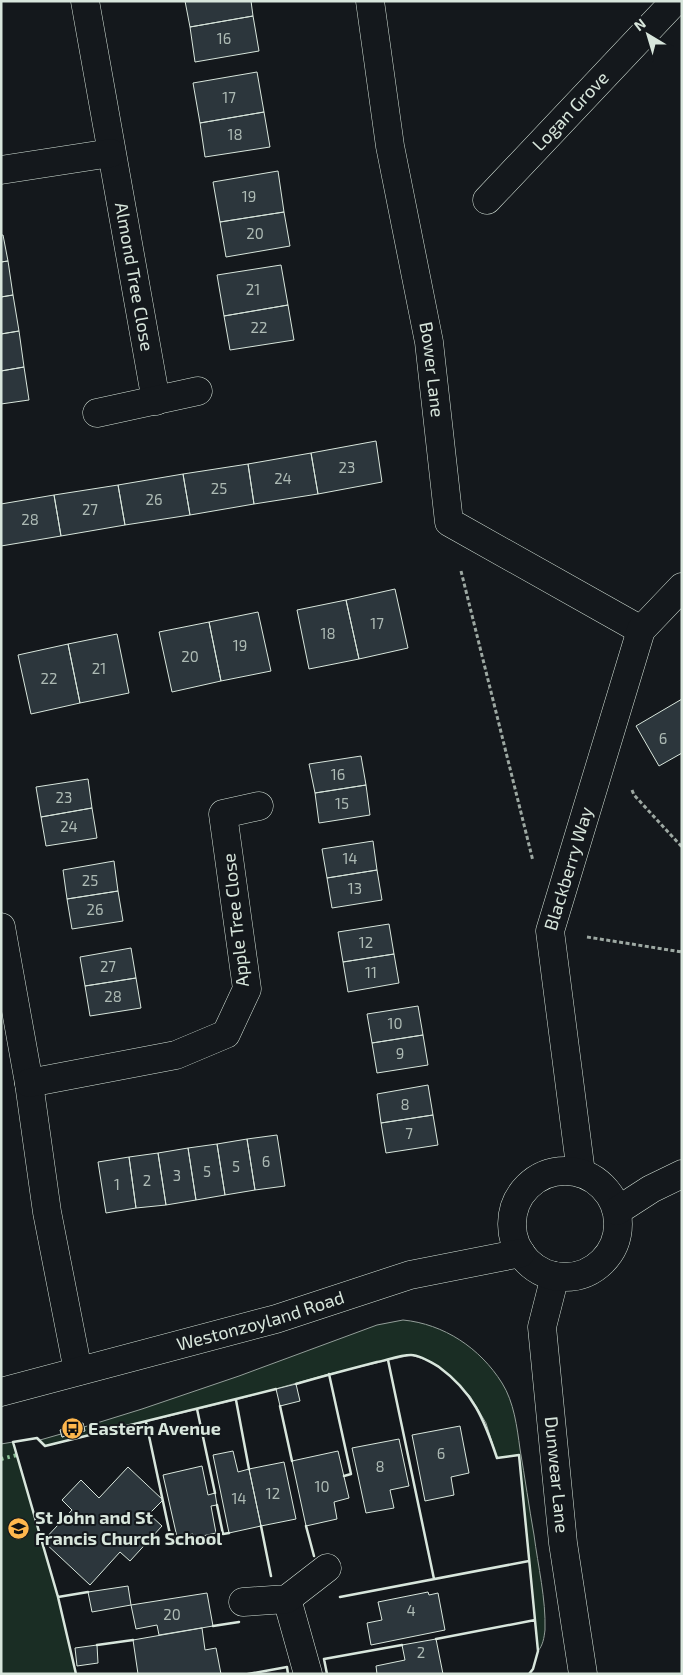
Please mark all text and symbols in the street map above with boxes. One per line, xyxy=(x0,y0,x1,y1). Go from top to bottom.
north arrow xyxy=(623,10,673,60)
text: N xyxy=(630,15,649,34)
house number: 16 xyxy=(217,29,231,47)
street label: Logan Grove xyxy=(527,66,613,155)
house number: 17 xyxy=(222,88,236,106)
house number: 18 xyxy=(227,125,243,143)
house number: 19 xyxy=(242,187,256,205)
street label: Almond Tree Close xyxy=(111,200,159,353)
house number: 20 xyxy=(246,224,264,242)
house number: 21 xyxy=(246,280,260,298)
house number: 22 xyxy=(251,318,267,336)
street label: Bower Lane xyxy=(415,320,449,418)
house number: 23 xyxy=(339,458,355,476)
house number: 24 xyxy=(274,469,292,487)
house number: 25 xyxy=(211,479,227,497)
house number: 26 xyxy=(145,490,163,508)
house number: 27 xyxy=(82,500,98,518)
house number: 28 xyxy=(21,510,39,528)
house number: 17 xyxy=(370,614,384,632)
house number: 18 xyxy=(320,624,336,642)
house number: 19 xyxy=(233,636,247,654)
house number: 20 xyxy=(181,647,199,665)
house number: 21 xyxy=(92,659,106,677)
house number: 22 xyxy=(41,669,57,687)
house number: 6 xyxy=(659,729,667,747)
house number: 16 xyxy=(331,765,345,783)
house number: 23 xyxy=(56,788,72,806)
house number: 15 xyxy=(335,794,349,812)
street label: Blackberry Way xyxy=(539,804,597,933)
house number: 24 xyxy=(60,817,78,835)
house number: 14 xyxy=(342,849,358,867)
street label: Apple Tree Close xyxy=(217,852,253,988)
house number: 25 xyxy=(82,871,98,889)
house number: 13 xyxy=(348,879,362,897)
house number: 26 xyxy=(86,900,104,918)
house number: 12 xyxy=(359,933,373,951)
house number: 27 xyxy=(100,957,116,975)
house number: 11 xyxy=(365,963,377,981)
house number: 28 xyxy=(104,987,122,1005)
house number: 10 xyxy=(387,1014,403,1032)
house number: 9 xyxy=(396,1044,404,1062)
house number: 8 xyxy=(400,1095,410,1113)
house number: 7 xyxy=(405,1124,413,1142)
house number: 6 xyxy=(262,1152,270,1170)
house number: 5 xyxy=(232,1157,240,1175)
house number: 5 xyxy=(203,1162,211,1180)
house number: 3 xyxy=(173,1166,181,1184)
house number: 2 xyxy=(143,1171,151,1189)
house number: 1 xyxy=(114,1175,120,1193)
street label: Westonzoyland Road xyxy=(174,1285,347,1355)
street label: Dunwear Lane xyxy=(541,1415,574,1534)
bus stop icon: Eastern Avenue xyxy=(60,1417,84,1441)
place label: Eastern Avenue xyxy=(88,1417,221,1439)
house number: 6 xyxy=(437,1444,445,1462)
house number: 8 xyxy=(375,1457,385,1475)
house number: 10 xyxy=(314,1477,330,1495)
house number: 12 xyxy=(266,1484,280,1502)
house number: 14 xyxy=(231,1489,247,1507)
place label: St John and St Francis Church School xyxy=(35,1506,222,1549)
school or university icon: St John and St Francis Church School xyxy=(7,1516,31,1540)
house number: 4 xyxy=(406,1601,416,1619)
house number: 20 xyxy=(163,1605,181,1623)
house number: 2 xyxy=(417,1643,425,1661)

